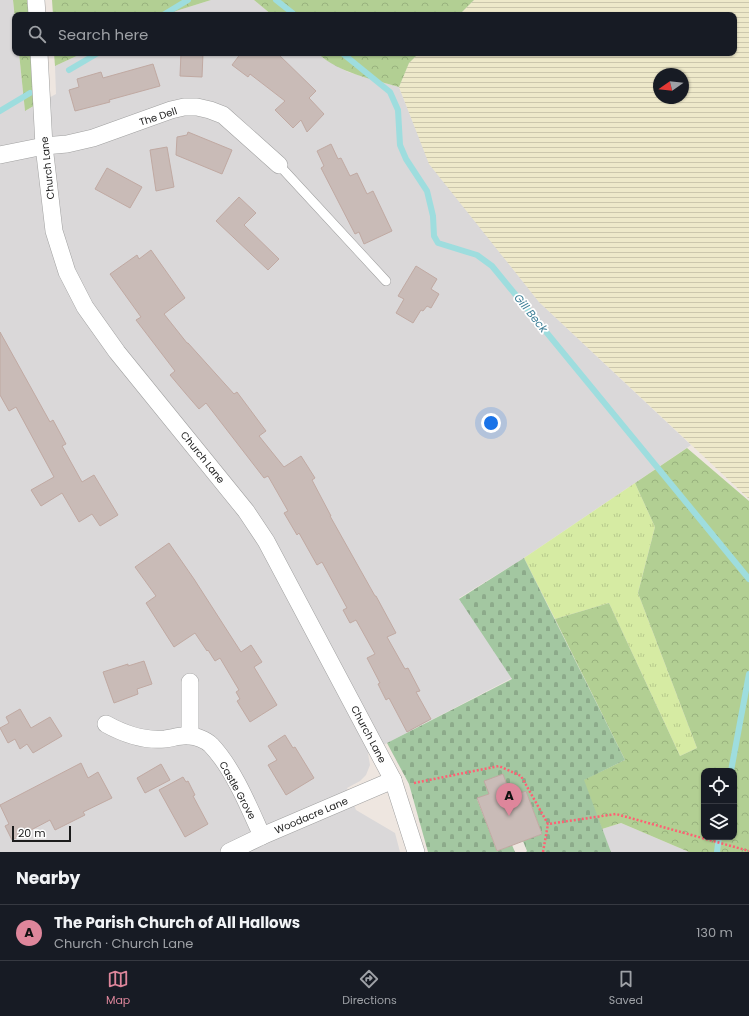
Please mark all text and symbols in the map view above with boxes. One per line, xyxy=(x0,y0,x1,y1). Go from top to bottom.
search box xyxy=(12,12,737,56)
icon: search xyxy=(26,23,48,45)
text: Search here xyxy=(58,24,148,45)
north arrow xyxy=(653,68,689,104)
street label: The Dell xyxy=(137,103,179,130)
street label: Church Lane xyxy=(37,136,58,200)
water label: Gill Beck xyxy=(510,290,552,337)
your location xyxy=(481,413,501,433)
street label: Church Lane xyxy=(177,428,228,487)
street label: Church Lane xyxy=(347,703,390,766)
street label: Castle Grove xyxy=(215,758,260,822)
map controls xyxy=(701,768,737,840)
button: locate xyxy=(701,768,737,804)
pin: A xyxy=(496,783,522,816)
street label: Woodacre Lane xyxy=(272,793,350,838)
button: layers xyxy=(701,804,737,840)
scale bar xyxy=(12,824,71,843)
text: 20 m xyxy=(18,825,46,841)
text: Nearby xyxy=(16,866,80,890)
text: The Parish Church of All Hallows xyxy=(54,912,300,933)
text: A xyxy=(24,923,34,942)
text: 130 m xyxy=(696,923,733,942)
text: Church · Church Lane xyxy=(54,934,193,953)
tab: Map xyxy=(106,968,130,1009)
tab: Directions xyxy=(342,968,397,1009)
tab: Saved xyxy=(609,968,643,1009)

